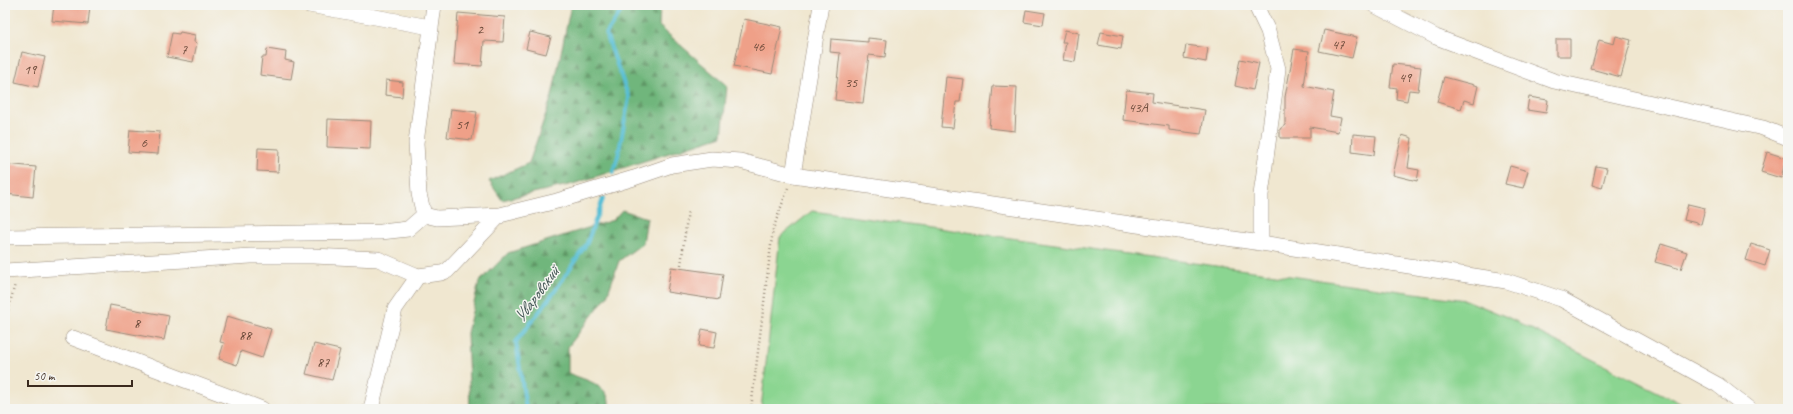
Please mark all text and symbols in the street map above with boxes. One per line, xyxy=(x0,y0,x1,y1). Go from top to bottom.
house number: 2 xyxy=(477,21,485,38)
house number: 47 xyxy=(1332,36,1345,53)
house number: 46 xyxy=(752,38,765,55)
house number: 7 xyxy=(181,41,188,58)
house number: 19 xyxy=(24,61,38,78)
house number: 49 xyxy=(1399,69,1413,86)
house number: 35 xyxy=(845,74,858,91)
house number: 43А xyxy=(1128,99,1149,116)
house number: 51 xyxy=(456,116,469,133)
house number: 6 xyxy=(141,134,148,151)
water label: Уваровский xyxy=(509,259,566,326)
house number: 8 xyxy=(134,315,142,332)
house number: 88 xyxy=(239,327,253,344)
house number: 87 xyxy=(317,354,330,371)
scale bar xyxy=(28,362,132,388)
text: 50 m xyxy=(34,368,56,384)

